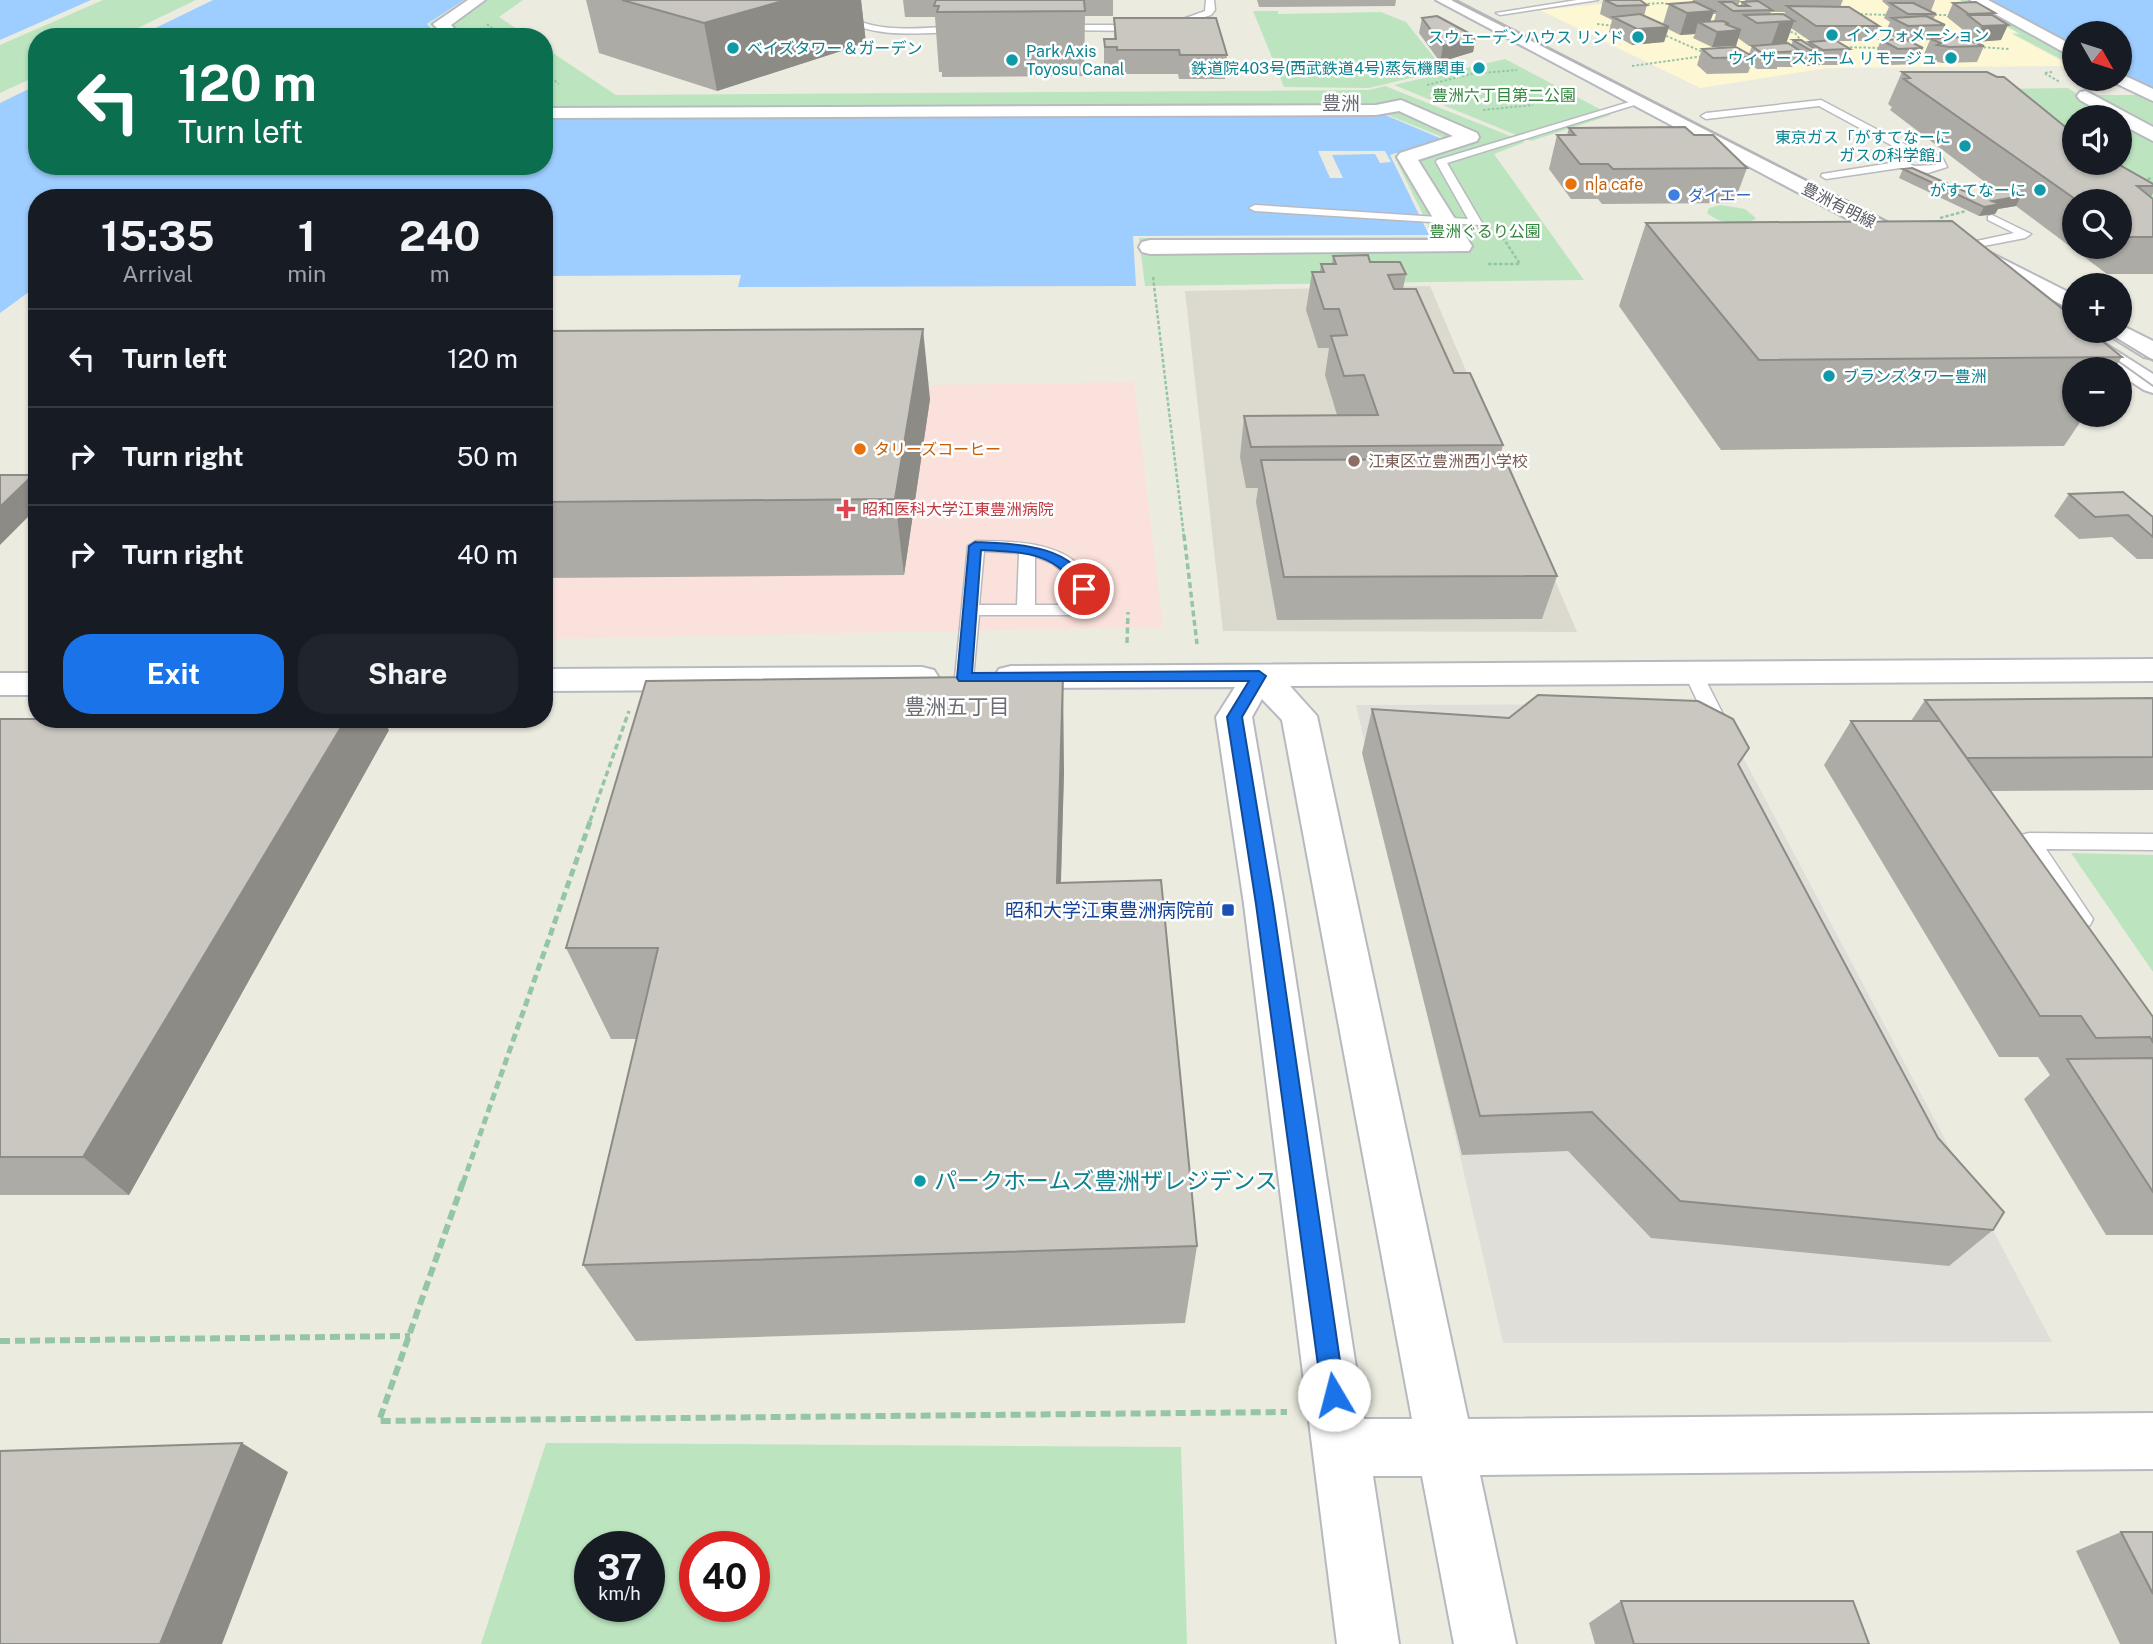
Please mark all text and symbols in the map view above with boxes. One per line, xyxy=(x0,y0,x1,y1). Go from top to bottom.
north arrow xyxy=(2062,21,2132,91)
map controls xyxy=(2062,21,2132,427)
place label: インフォメーション xyxy=(1846,26,1989,45)
marker: インフォメーション xyxy=(1824,27,1840,43)
place label: スウェーデンハウス リンド xyxy=(1428,28,1624,47)
marker: スウェーデンハウス リンド xyxy=(1630,29,1646,45)
place label: ベイズタワー＆ガーデン xyxy=(747,39,923,58)
marker: ベイズタワー＆ガーデン xyxy=(725,40,741,56)
place label: Park Axis Toyosu Canal xyxy=(1026,42,1125,79)
place label: ウィザースホーム リモージュ xyxy=(1728,49,1937,68)
marker: ウィザースホーム リモージュ xyxy=(1943,50,1959,66)
marker: Park Axis Toyosu Canal xyxy=(1004,52,1020,68)
text: 120 m xyxy=(178,54,317,112)
icon: left xyxy=(63,56,154,147)
place label: 鉄道院403号(西武鉄道4号)蒸気機関車 xyxy=(1191,59,1465,78)
marker: 鉄道院403号(西武鉄道4号)蒸気機関車 xyxy=(1471,60,1487,76)
park label: 豊洲六丁目第二公園 xyxy=(1432,86,1576,105)
district label: 豊洲 xyxy=(1322,92,1360,114)
button: sound xyxy=(2062,105,2132,175)
text: Turn left xyxy=(178,113,303,150)
place label: 東京ガス「がすてなーに ガスの科学館」 xyxy=(1775,128,1951,165)
marker: 東京ガス「がすてなーに ガスの科学館」 xyxy=(1957,138,1973,154)
place label: n|a cafe xyxy=(1585,175,1643,194)
marker: n|a cafe xyxy=(1563,176,1579,192)
street label: 豊洲有明線 xyxy=(1799,179,1879,232)
place label: がすてなーに xyxy=(1930,181,2026,200)
marker: がすてなーに xyxy=(2032,182,2048,198)
place label: ダイエー xyxy=(1688,186,1752,205)
marker: ダイエー xyxy=(1666,187,1682,203)
button: search xyxy=(2062,189,2132,259)
text: 15:35 xyxy=(101,211,215,260)
text: 1 xyxy=(298,211,316,260)
text: 240 xyxy=(399,211,480,260)
park label: 豊洲ぐるり公園 xyxy=(1429,222,1541,241)
text: Arrival xyxy=(122,260,193,287)
text: min xyxy=(287,260,326,287)
text: m xyxy=(430,260,450,287)
button: + xyxy=(2062,273,2132,343)
icon: left xyxy=(63,339,101,377)
text: Turn left xyxy=(122,343,227,374)
text: 120 m xyxy=(447,343,518,374)
button: − xyxy=(2062,357,2132,427)
place label: ブランズタワー豊洲 xyxy=(1843,367,1987,386)
marker: ブランズタワー豊洲 xyxy=(1821,368,1837,384)
icon: right xyxy=(63,437,101,475)
place label: タリーズコーヒー xyxy=(874,440,1001,459)
text: Turn right xyxy=(122,441,244,472)
text: 50 m xyxy=(457,441,518,472)
marker: タリーズコーヒー xyxy=(852,441,868,457)
place label: 江東区立豊洲西小学校 xyxy=(1368,452,1528,471)
marker: 江東区立豊洲西小学校 xyxy=(1346,453,1362,469)
marker: 昭和医科大学江東豊洲病院 xyxy=(836,499,856,519)
place label: 昭和医科大学江東豊洲病院 xyxy=(862,500,1054,519)
icon: right xyxy=(63,535,101,573)
text: Turn right xyxy=(122,539,244,570)
text: 40 m xyxy=(457,539,518,570)
pin xyxy=(1054,559,1114,619)
icon: arrive xyxy=(1065,570,1103,608)
button: Exit xyxy=(63,634,284,714)
button: Share xyxy=(298,634,518,714)
district label: 豊洲五丁目 xyxy=(905,694,1010,719)
place label: 昭和大学江東豊洲病院前 xyxy=(1005,899,1214,921)
marker: 昭和大学江東豊洲病院前 xyxy=(1220,902,1236,918)
place label: パークホームズ豊洲ザレジデンス xyxy=(934,1167,1278,1194)
marker: パークホームズ豊洲ザレジデンス xyxy=(912,1173,928,1189)
position arrow xyxy=(1297,1358,1371,1432)
speed limit sign: 40 xyxy=(679,1531,770,1622)
text: 37 xyxy=(597,1547,642,1588)
text: km/h xyxy=(598,1583,641,1604)

